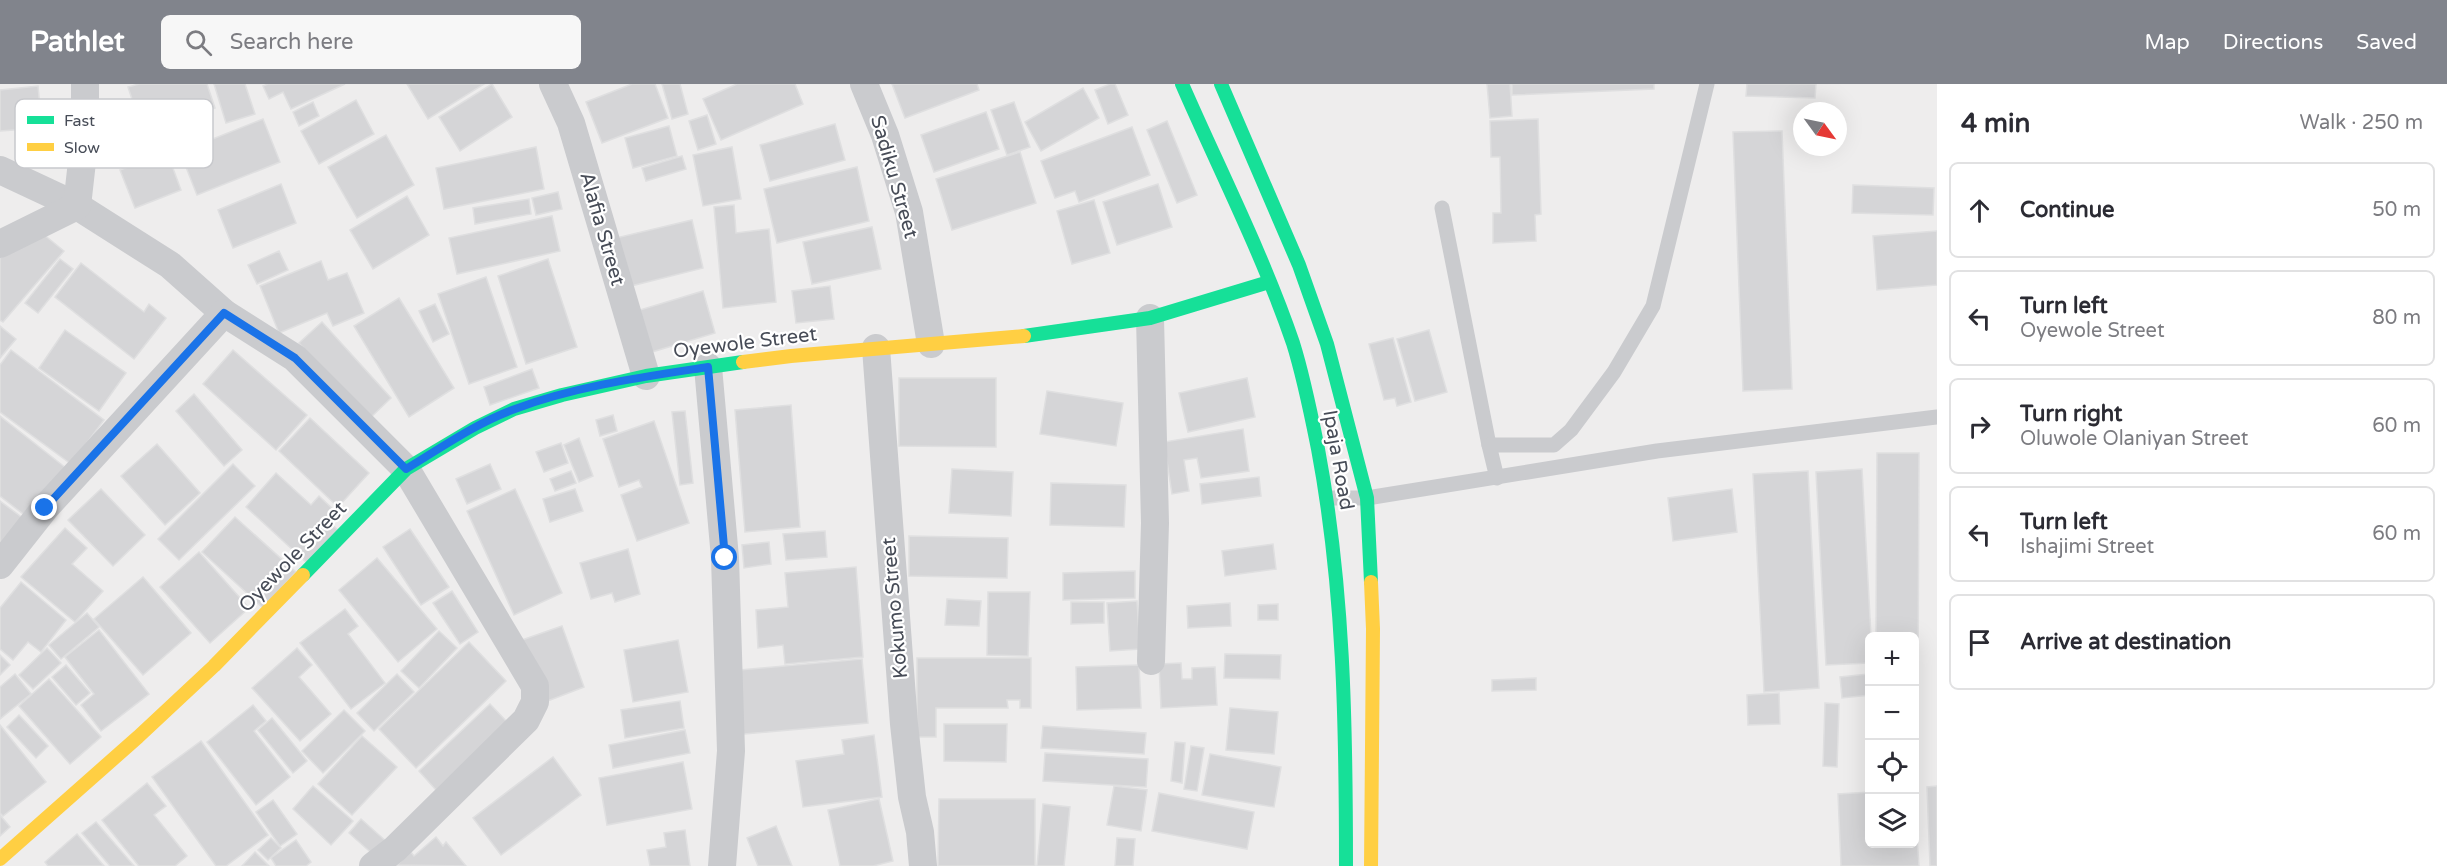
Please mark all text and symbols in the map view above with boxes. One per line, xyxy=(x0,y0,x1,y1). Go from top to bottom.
search box xyxy=(161,15,581,69)
text: Pathlet xyxy=(30,25,125,59)
icon: search xyxy=(182,26,215,59)
text: Search here xyxy=(230,29,353,55)
text: Map xyxy=(2144,30,2190,55)
text: Directions xyxy=(2223,30,2323,55)
text: Saved xyxy=(2356,30,2417,55)
legend xyxy=(15,99,213,168)
north arrow xyxy=(1793,102,1847,156)
text: 4 min xyxy=(1961,108,2030,139)
text: Fast xyxy=(64,111,95,131)
text: Walk · 250 m xyxy=(2300,111,2423,135)
street label: Sadiku Street xyxy=(865,113,923,241)
text: Slow xyxy=(64,138,100,158)
street label: Alafia Street xyxy=(574,169,630,289)
icon: ahead xyxy=(1963,194,1996,227)
text: Continue xyxy=(2020,197,2115,223)
text: 50 m xyxy=(2372,198,2421,222)
text: Turn left xyxy=(2020,293,2108,319)
icon: left xyxy=(1963,302,1996,335)
text: 80 m xyxy=(2372,306,2421,330)
text: Oyewole Street xyxy=(2020,319,2165,343)
street label: Oyewole Street xyxy=(672,322,819,364)
text: Turn right xyxy=(2020,401,2122,427)
street label: Ipaja Road xyxy=(1317,408,1359,512)
icon: right xyxy=(1963,410,1996,443)
text: 60 m xyxy=(2372,414,2421,438)
text: Oluwole Olaniyan Street xyxy=(2020,427,2248,451)
route end xyxy=(31,494,57,520)
street label: Oyewole Street xyxy=(234,496,352,617)
text: Turn left xyxy=(2020,509,2108,535)
icon: left xyxy=(1963,518,1996,551)
text: 60 m xyxy=(2372,522,2421,546)
text: Ishajimi Street xyxy=(2020,535,2154,559)
street label: Kokumo Street xyxy=(877,536,913,680)
route start xyxy=(711,544,737,570)
icon: arrive xyxy=(1963,626,1996,659)
text: Arrive at destination xyxy=(2020,629,2231,655)
map controls xyxy=(1865,632,1919,848)
button: + xyxy=(1865,632,1919,686)
button: − xyxy=(1865,686,1919,740)
button: locate xyxy=(1865,740,1919,794)
button: layers xyxy=(1865,794,1919,848)

